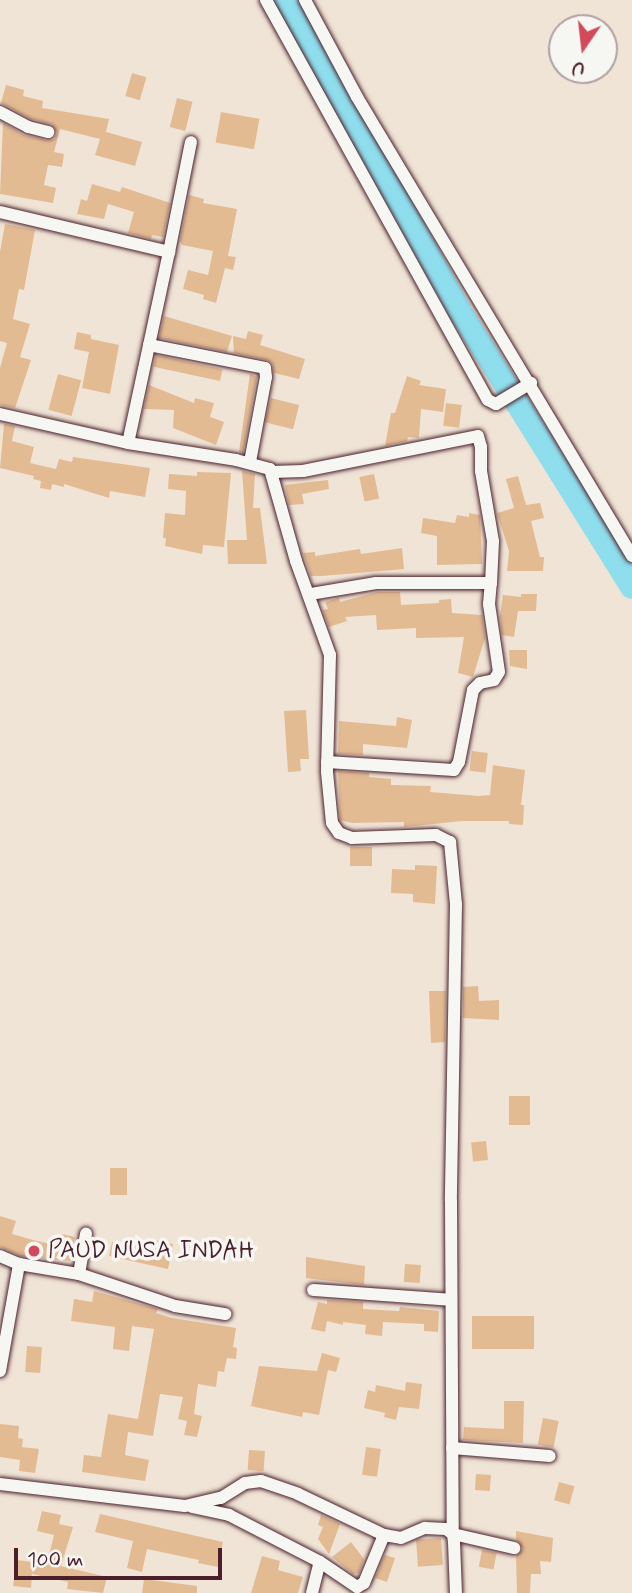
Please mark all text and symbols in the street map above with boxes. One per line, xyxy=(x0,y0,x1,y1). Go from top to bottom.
north arrow xyxy=(548,14,618,84)
text: U xyxy=(569,54,587,82)
place label: PAUD NUSA INDAH xyxy=(48,1237,253,1265)
marker: PAUD NUSA INDAH xyxy=(26,1243,42,1259)
scale bar xyxy=(18,1534,226,1578)
text: 100 m xyxy=(27,1546,83,1574)

